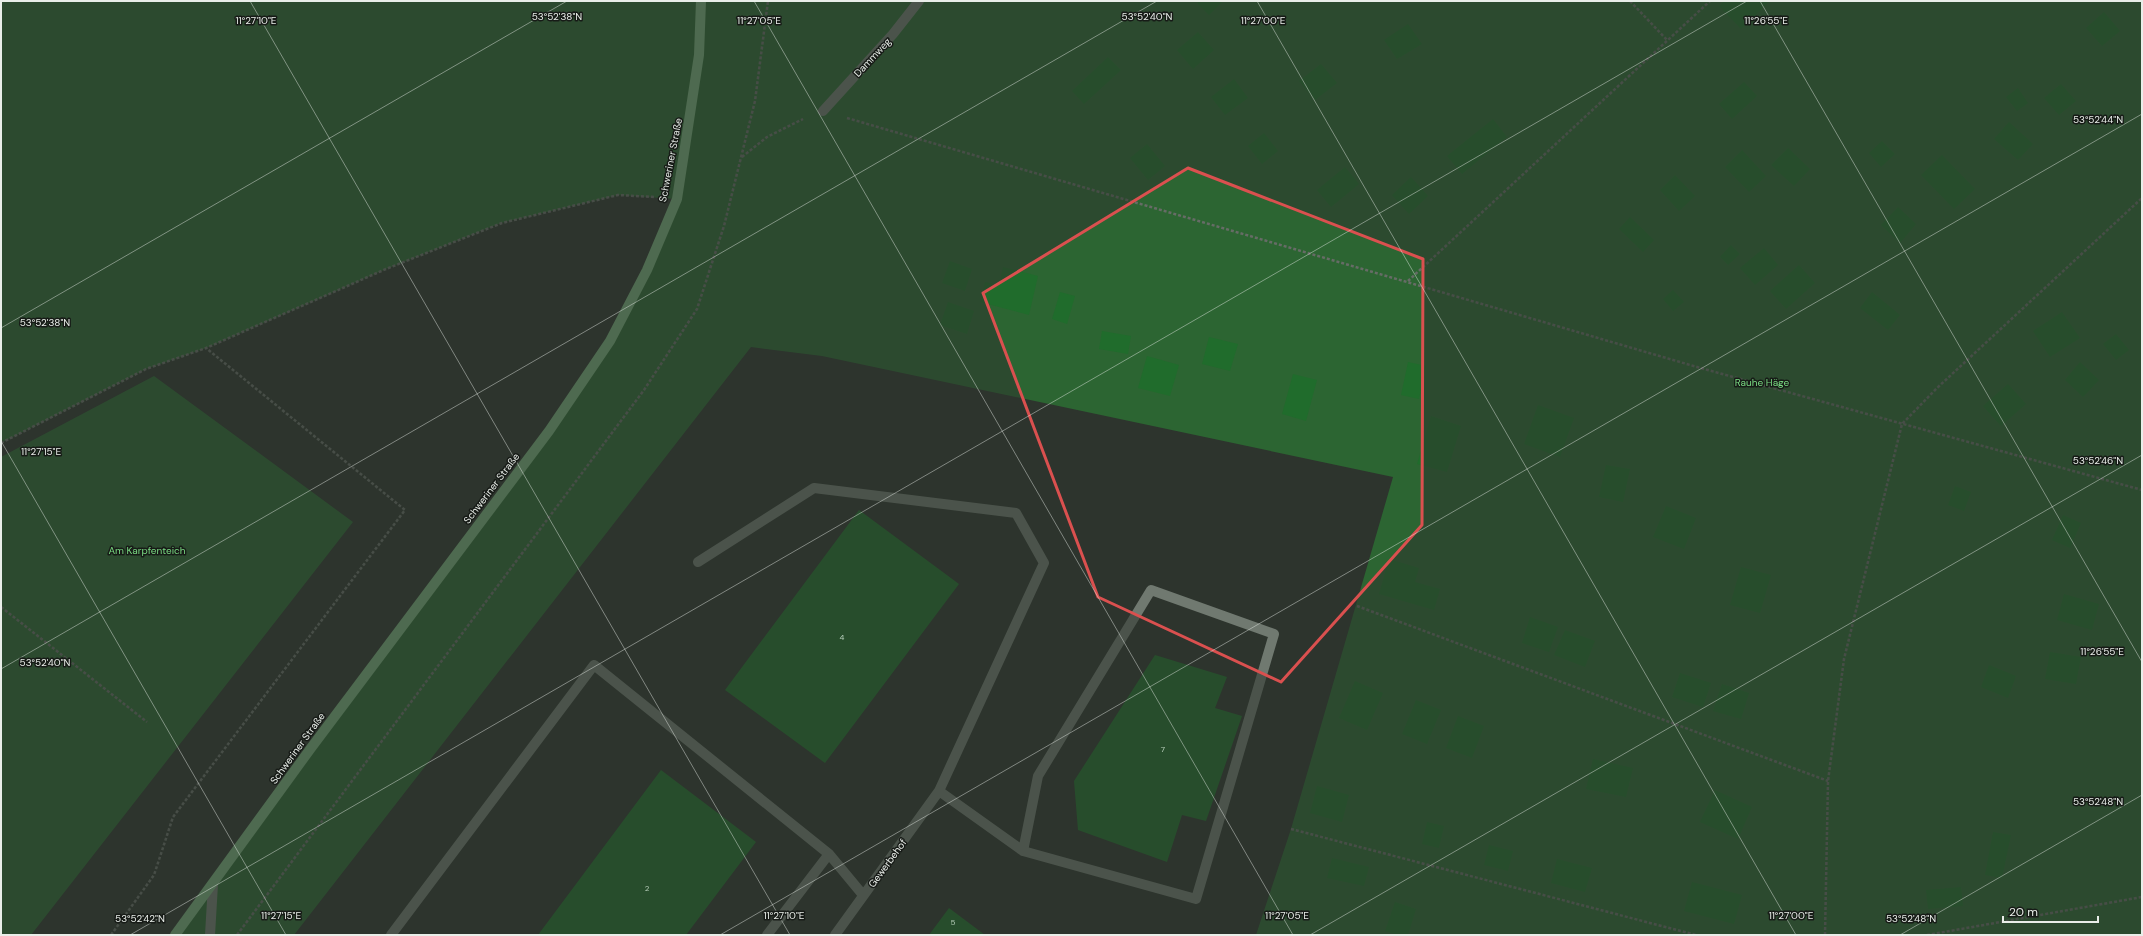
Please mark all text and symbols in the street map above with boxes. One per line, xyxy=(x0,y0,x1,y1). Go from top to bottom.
text: 53°52'38"N xyxy=(532,10,582,23)
text: 53°52'40"N xyxy=(1122,10,1173,23)
text: 11°27'10"E xyxy=(235,14,277,27)
text: 11°27'05"E xyxy=(737,14,781,27)
text: 11°27'00"E xyxy=(1241,14,1286,27)
text: 11°26'55"E xyxy=(1744,14,1788,27)
street label: Dammweg xyxy=(851,35,894,80)
text: 53°52'44"N xyxy=(2073,113,2123,126)
street label: Schweriner Straße xyxy=(656,117,685,203)
text: 53°52'38"N xyxy=(20,316,70,329)
park label: Rauhe Häge xyxy=(1735,376,1790,389)
text: 11°27'15"E xyxy=(21,445,61,458)
street label: Schweriner Straße xyxy=(461,450,522,526)
text: 53°52'46"N xyxy=(2073,454,2123,467)
park label: Am Karpfenteich xyxy=(108,544,186,557)
house number: 4 xyxy=(840,632,845,642)
text: 11°26'55"E xyxy=(2080,645,2124,658)
text: 53°52'40"N xyxy=(20,656,71,669)
street label: Schweriner Straße xyxy=(267,710,328,787)
house number: 7 xyxy=(1161,744,1165,754)
text: 53°52'48"N xyxy=(2073,795,2123,808)
street label: Gewerbehof xyxy=(865,836,910,890)
house number: 2 xyxy=(645,883,650,893)
scale bar xyxy=(2003,898,2098,924)
text: 20 m xyxy=(2009,904,2038,920)
text: 11°27'15"E xyxy=(261,909,301,922)
text: 11°27'10"E xyxy=(763,909,805,922)
text: 11°27'05"E xyxy=(1265,909,1309,922)
text: 11°27'00"E xyxy=(1769,909,1814,922)
text: 53°52'42"N xyxy=(115,912,165,925)
text: 53°52'48"N xyxy=(1886,912,1936,925)
house number: 5 xyxy=(951,917,956,927)

